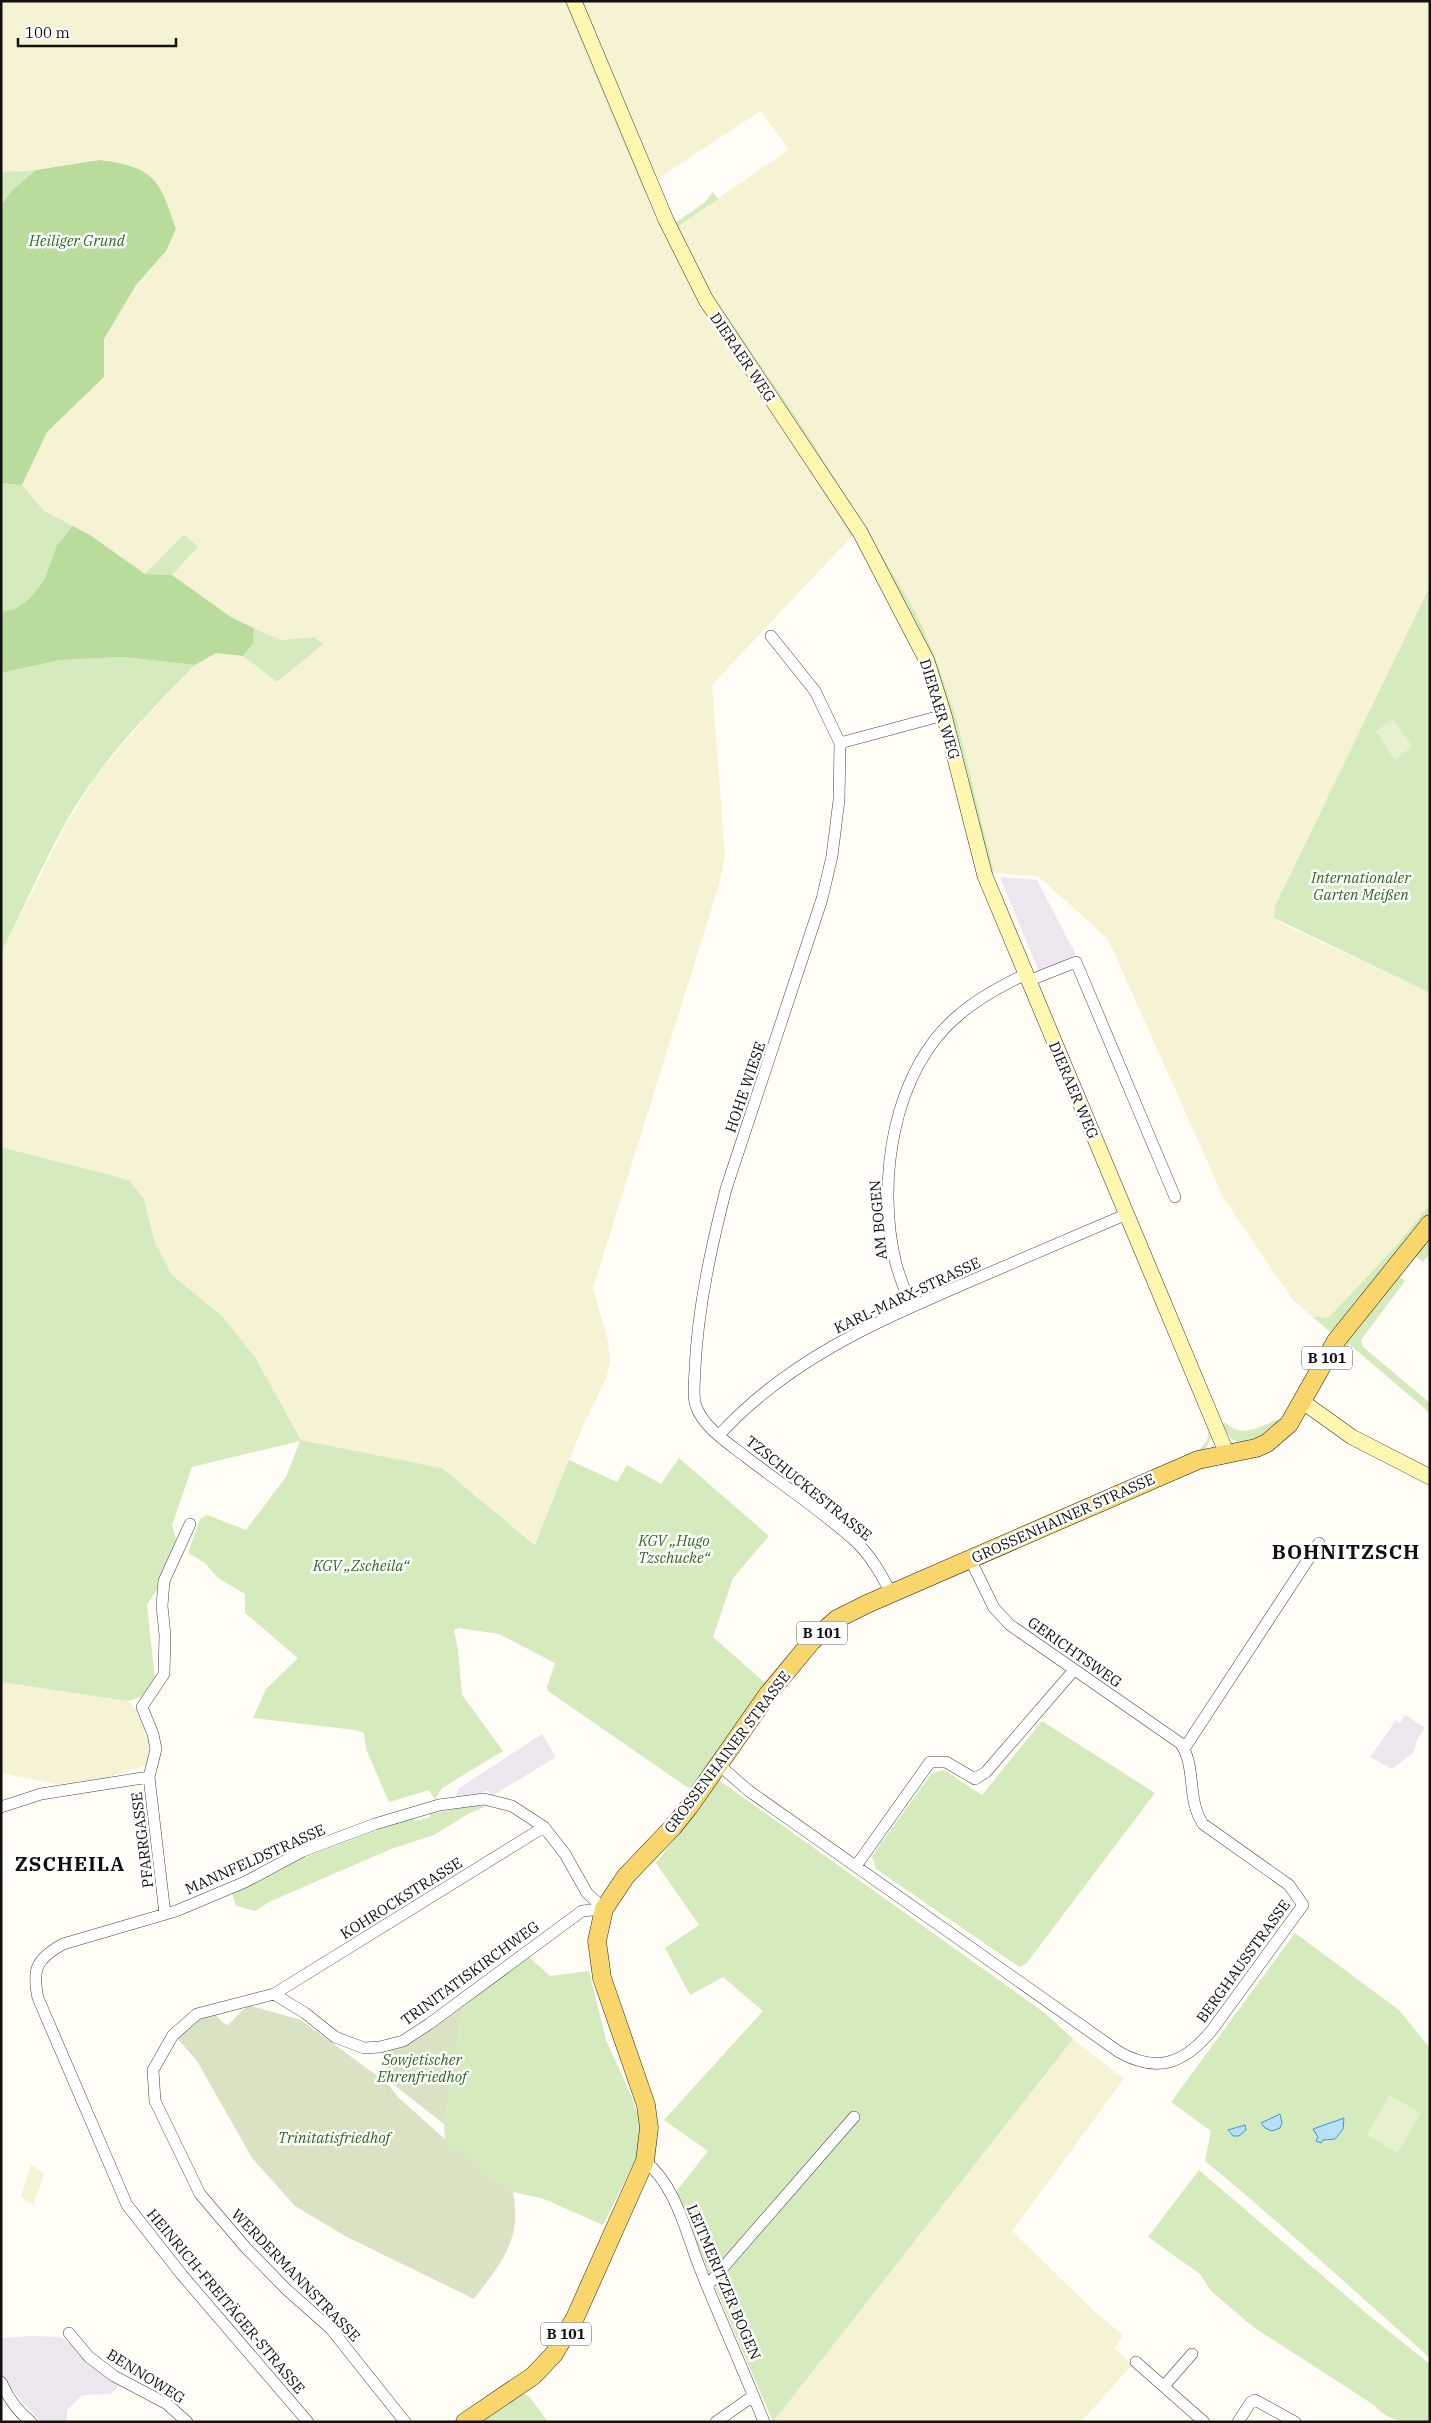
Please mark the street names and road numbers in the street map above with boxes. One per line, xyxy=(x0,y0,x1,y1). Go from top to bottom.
street label: DIERAER WEG xyxy=(706,309,780,406)
street label: DIERAER WEG xyxy=(916,656,964,762)
street label: DIERAER WEG xyxy=(1045,1038,1103,1142)
street label: HOHE WIESE xyxy=(721,1039,769,1135)
street label: AM BOGEN xyxy=(865,1179,891,1261)
street label: KARL-MARX-STRASSE xyxy=(831,1253,983,1337)
road number: B 101 xyxy=(1302,1346,1352,1370)
street label: TZSCHUCKESTRASSE xyxy=(742,1431,876,1545)
street label: GROSSENHAINER STRASSE xyxy=(968,1469,1158,1567)
street label: GERICHTSWEG xyxy=(1024,1613,1126,1692)
road number: B 101 xyxy=(797,1622,847,1645)
street label: GROSSENHAINER STRASSE xyxy=(660,1667,794,1837)
street label: PFARRGASSE xyxy=(127,1791,157,1889)
street label: MANNFELDSTRASSE xyxy=(182,1820,328,1898)
street label: KOHROCKSTRASSE xyxy=(337,1853,465,1943)
street label: BERGHAUSSTRASSE xyxy=(1192,1896,1294,2026)
street label: TRINITATISKIRCHWEG xyxy=(397,1916,543,2030)
street label: LEITMERITZER BOGEN xyxy=(683,2201,765,2363)
street label: HEINRICH-FREITÄGER-STRASSE xyxy=(143,2205,309,2397)
street label: WERDERMANNSTRASSE xyxy=(228,2205,364,2345)
road number: B 101 xyxy=(541,2322,591,2346)
street label: BENNOWEG xyxy=(103,2345,189,2408)

